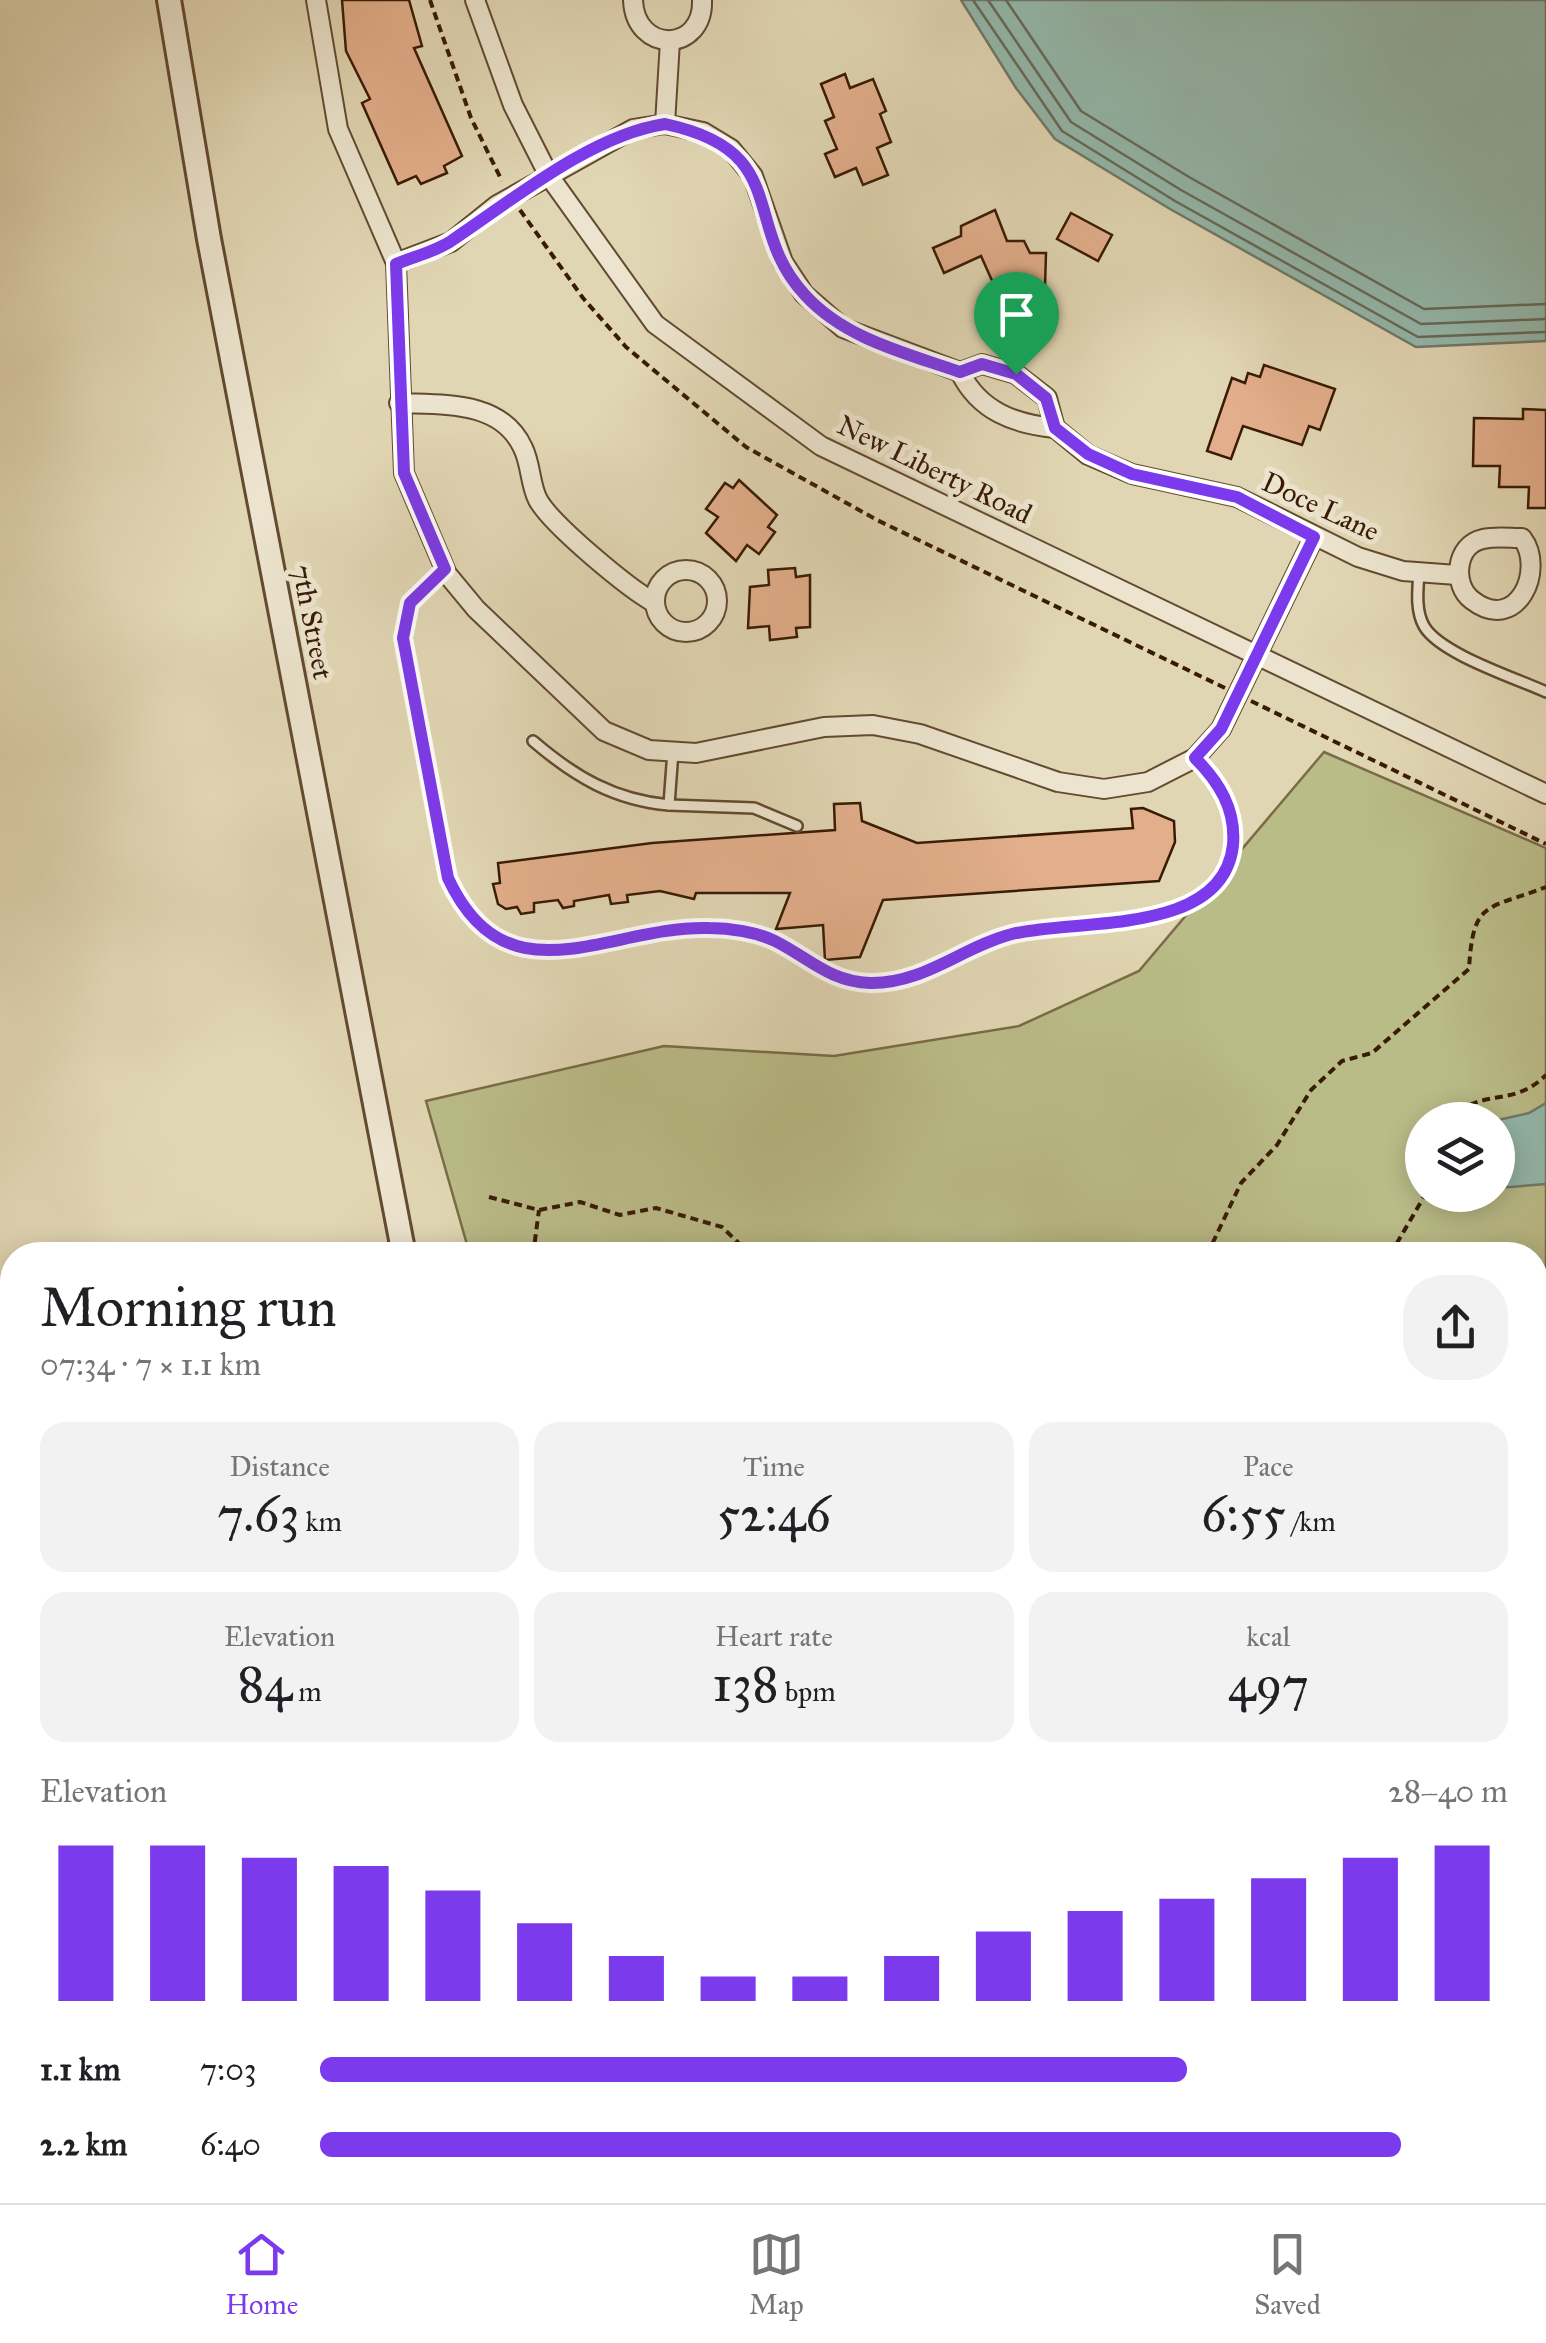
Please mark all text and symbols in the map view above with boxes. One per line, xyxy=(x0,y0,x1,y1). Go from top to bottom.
pin xyxy=(974,272,1059,375)
icon: arrive xyxy=(989,287,1044,342)
street label: New Liberty Road xyxy=(832,407,1038,532)
street label: Doce Lane xyxy=(1257,464,1385,549)
street label: 7th Street xyxy=(284,562,341,682)
map controls xyxy=(1405,1102,1515,1212)
button: layers xyxy=(1405,1102,1515,1212)
text: Morning run xyxy=(40,1274,337,1341)
button: share xyxy=(1403,1275,1508,1380)
text: 07:34 · 7 × 1.1 km xyxy=(40,1345,261,1384)
text: Distance xyxy=(229,1449,330,1484)
text: Time xyxy=(743,1449,805,1484)
text: Pace xyxy=(1243,1449,1294,1484)
text: 7.63 xyxy=(217,1484,299,1545)
text: 52:46 xyxy=(717,1484,831,1545)
text: 6:55 xyxy=(1201,1484,1286,1545)
text: km xyxy=(299,1504,342,1539)
text: /km xyxy=(1286,1504,1336,1539)
text: Elevation xyxy=(224,1619,335,1654)
text: Heart rate xyxy=(715,1619,833,1654)
text: kcal xyxy=(1246,1619,1290,1654)
text: 84 xyxy=(238,1654,292,1715)
text: 138 xyxy=(712,1654,779,1715)
text: 497 xyxy=(1228,1654,1309,1715)
text: m xyxy=(292,1674,322,1709)
text: bpm xyxy=(779,1674,836,1709)
text: Elevation xyxy=(40,1772,167,1811)
text: 28–40 m xyxy=(1388,1772,1508,1811)
text: 1.1 km xyxy=(40,2050,121,2089)
text: 7:03 xyxy=(200,2050,257,2089)
text: 2.2 km xyxy=(40,2125,128,2164)
text: 6:40 xyxy=(200,2125,261,2164)
tab: Home xyxy=(225,2227,298,2322)
tab: Map xyxy=(749,2227,804,2322)
tab: Saved xyxy=(1254,2227,1321,2322)

